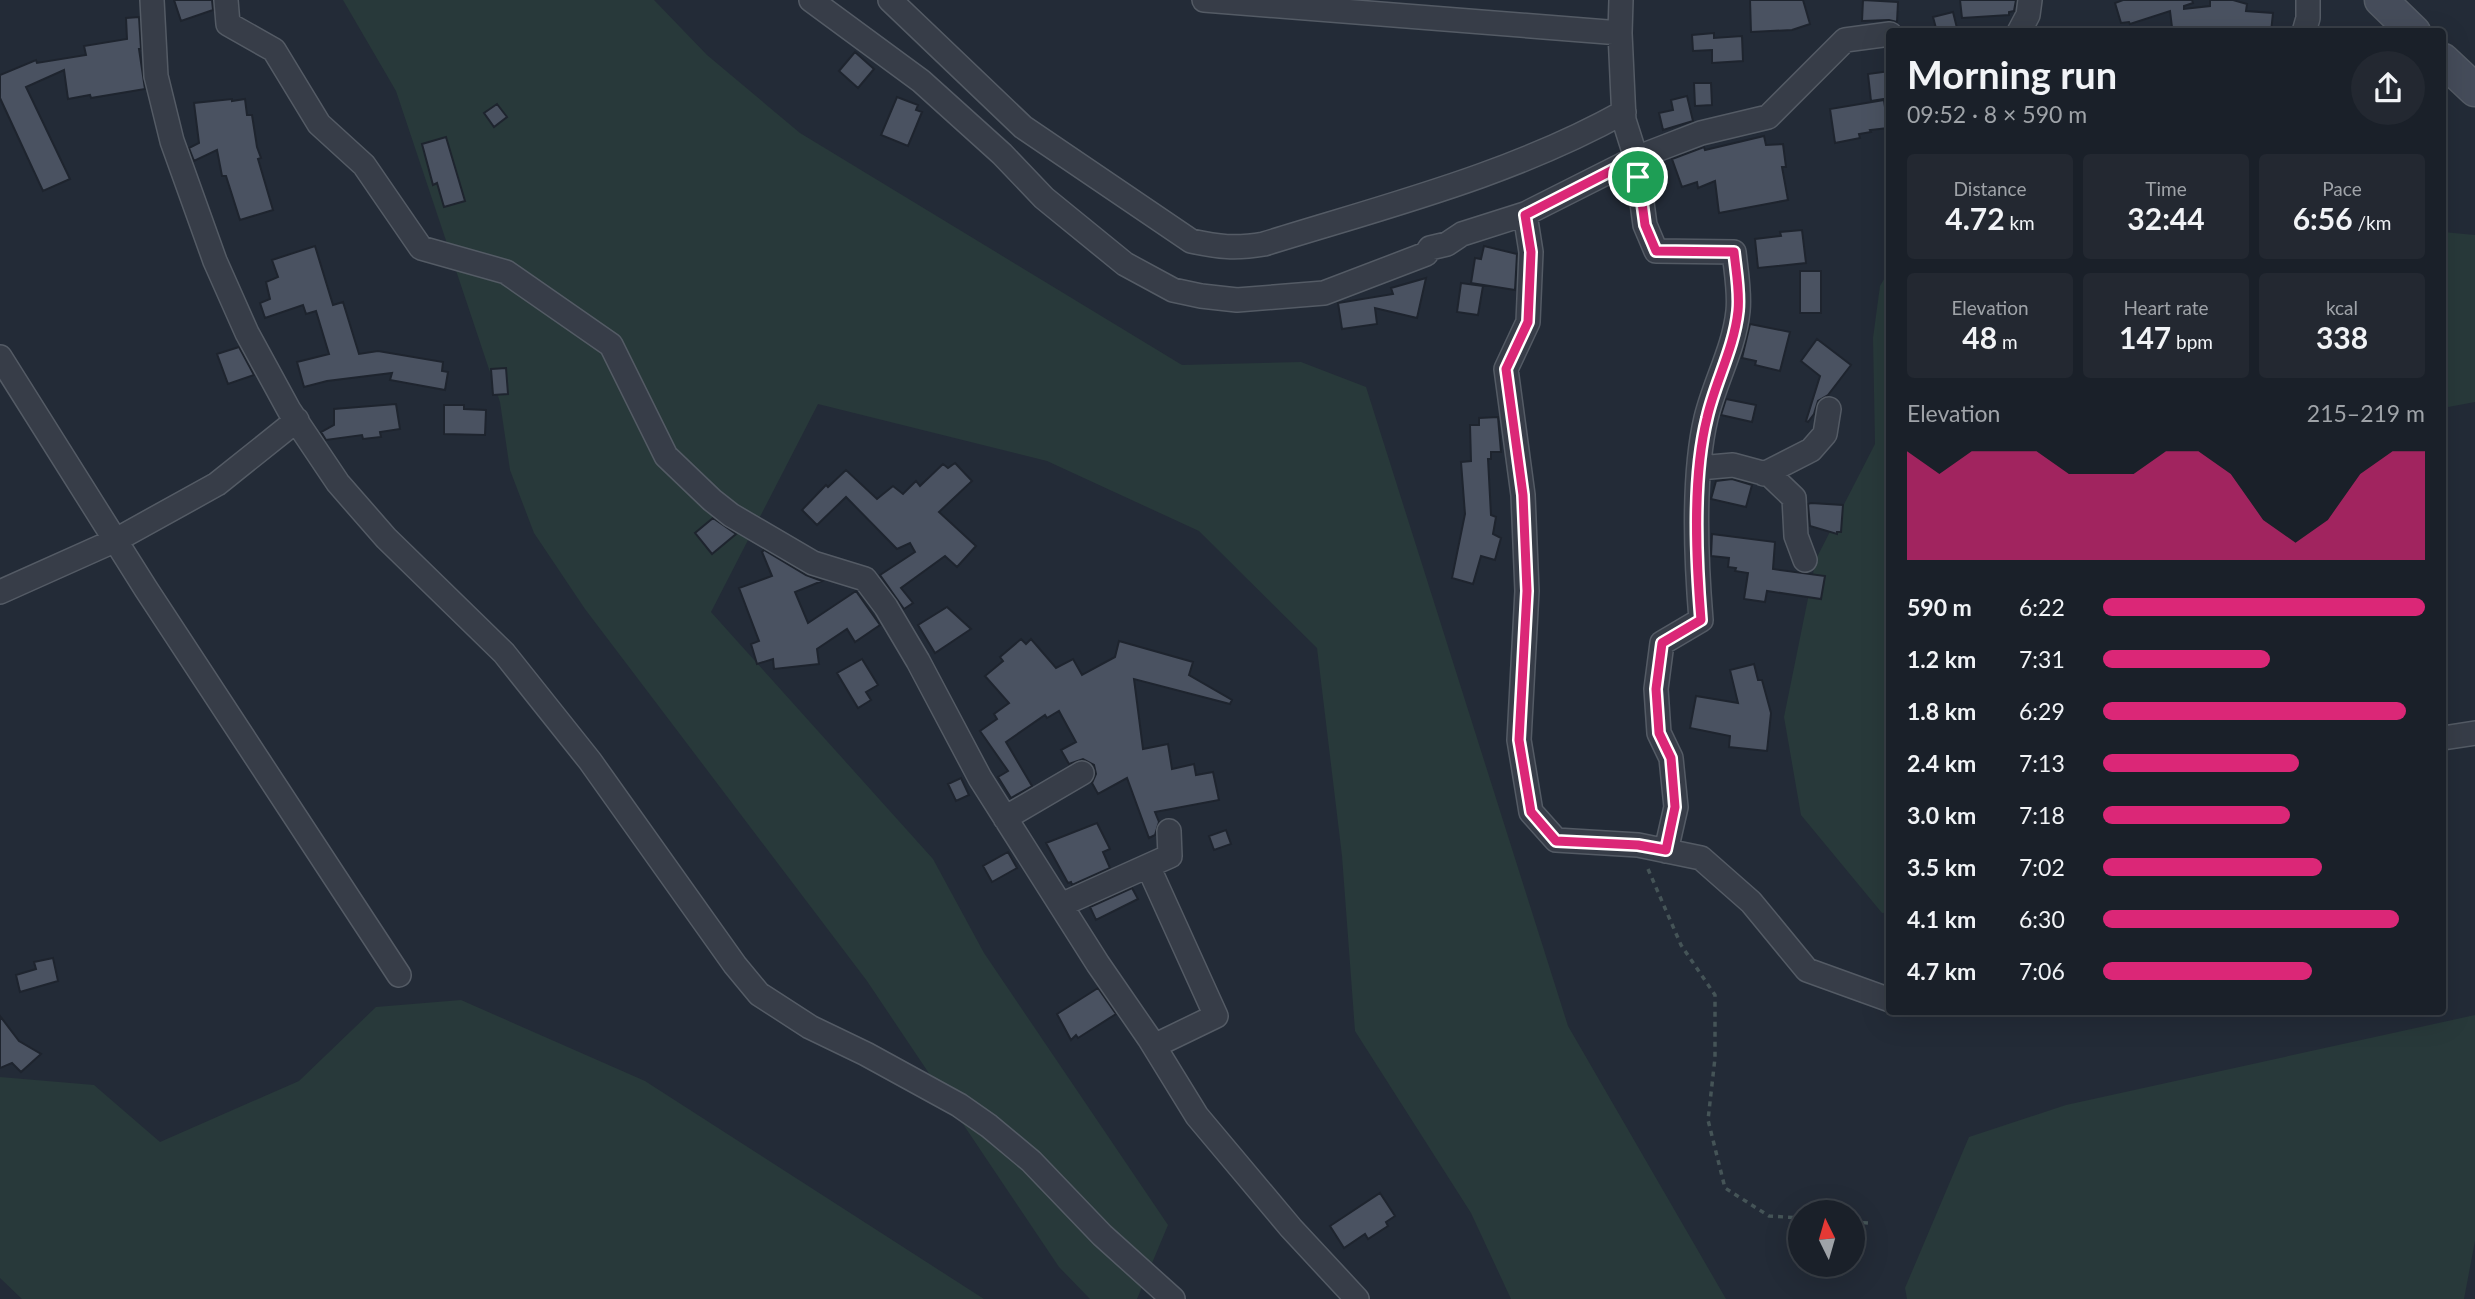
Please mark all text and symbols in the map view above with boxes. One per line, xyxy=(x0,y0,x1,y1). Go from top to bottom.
text: Morning run xyxy=(1907,51,2117,97)
button: share xyxy=(2351,51,2425,125)
text: 09:52 · 8 × 590 m xyxy=(1907,100,2087,128)
pin xyxy=(1608,147,1668,207)
icon: arrive xyxy=(1619,158,1657,196)
text: Distance xyxy=(1954,177,2026,200)
text: Time xyxy=(2145,177,2187,200)
text: Pace xyxy=(2322,177,2362,200)
text: 4.72 xyxy=(1945,200,2005,236)
text: 32:44 xyxy=(2127,200,2205,236)
text: 6:56 xyxy=(2293,200,2353,236)
text: km xyxy=(2005,211,2035,234)
text: /km xyxy=(2353,211,2391,234)
text: Elevation xyxy=(1951,296,2029,319)
text: Heart rate xyxy=(2123,296,2209,319)
text: kcal xyxy=(2326,296,2358,319)
text: 48 xyxy=(1962,319,1997,355)
text: 147 xyxy=(2119,319,2171,355)
text: 338 xyxy=(2316,319,2368,355)
text: m xyxy=(1997,330,2018,353)
text: bpm xyxy=(2171,330,2213,353)
text: Elevation xyxy=(1907,399,2000,427)
text: 215–219 m xyxy=(2307,399,2425,427)
text: 590 m xyxy=(1907,593,1972,621)
text: 6:22 xyxy=(2019,593,2065,621)
text: 1.2 km xyxy=(1907,645,1976,673)
text: 7:31 xyxy=(2019,645,2065,673)
text: 1.8 km xyxy=(1907,697,1976,725)
text: 6:29 xyxy=(2019,697,2065,725)
text: 2.4 km xyxy=(1907,749,1976,777)
text: 7:13 xyxy=(2019,749,2065,777)
text: 3.0 km xyxy=(1907,801,1976,829)
text: 7:18 xyxy=(2019,801,2065,829)
text: 3.5 km xyxy=(1907,853,1976,881)
text: 7:02 xyxy=(2019,853,2065,881)
text: 4.1 km xyxy=(1907,905,1976,933)
text: 6:30 xyxy=(2019,905,2065,933)
text: 4.7 km xyxy=(1907,957,1976,985)
text: 7:06 xyxy=(2019,957,2065,985)
north arrow xyxy=(1788,1200,1866,1278)
map controls xyxy=(1788,1200,1865,1277)

